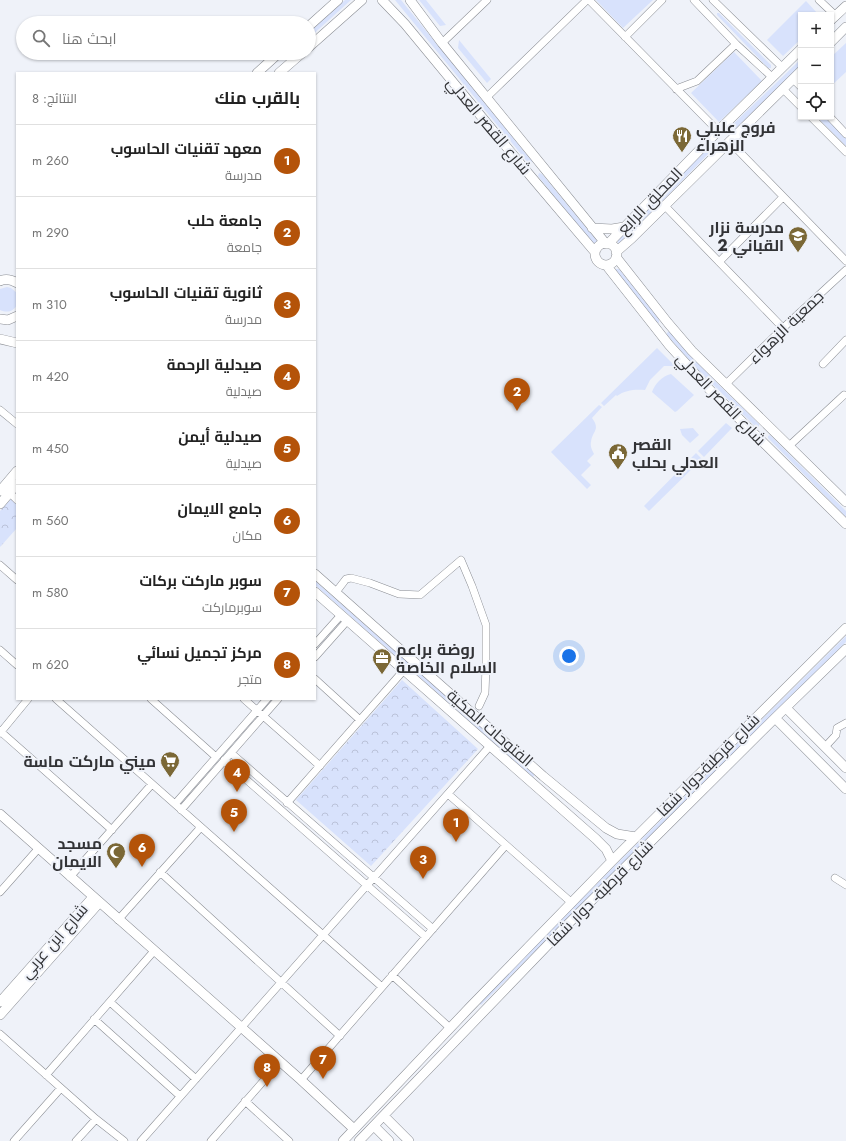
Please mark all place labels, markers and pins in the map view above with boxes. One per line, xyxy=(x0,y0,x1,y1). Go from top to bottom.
place label: فروج عليلي الزهراء xyxy=(696,116,776,157)
restaurant icon: فروج عليلي الزهراء xyxy=(671,125,693,153)
place label: مدرسة نزار القباني 2 xyxy=(708,216,784,258)
school or university icon: مدرسة نزار القباني 2 xyxy=(787,225,809,253)
pin: 2 xyxy=(504,378,530,411)
place label: القصر العدلي بحلب xyxy=(631,433,719,475)
public building icon: القصر العدلي بحلب xyxy=(607,442,629,470)
place label: روضة براعم السلام الخاصة xyxy=(396,638,497,679)
office icon: روضة براعم السلام الخاصة xyxy=(371,647,393,675)
place label: ميني ماركت ماسة xyxy=(23,750,156,774)
supermarket icon: ميني ماركت ماسة xyxy=(159,750,181,778)
pin: 4 xyxy=(224,759,250,792)
pin: 5 xyxy=(221,799,247,832)
pin: 1 xyxy=(443,809,469,842)
place label: مسجد الايمان xyxy=(52,832,102,873)
pin: 6 xyxy=(129,834,155,867)
mosque icon: مسجد الايمان xyxy=(105,841,127,869)
pin: 3 xyxy=(410,846,436,879)
pin: 7 xyxy=(310,1046,336,1079)
pin: 8 xyxy=(254,1054,280,1087)

